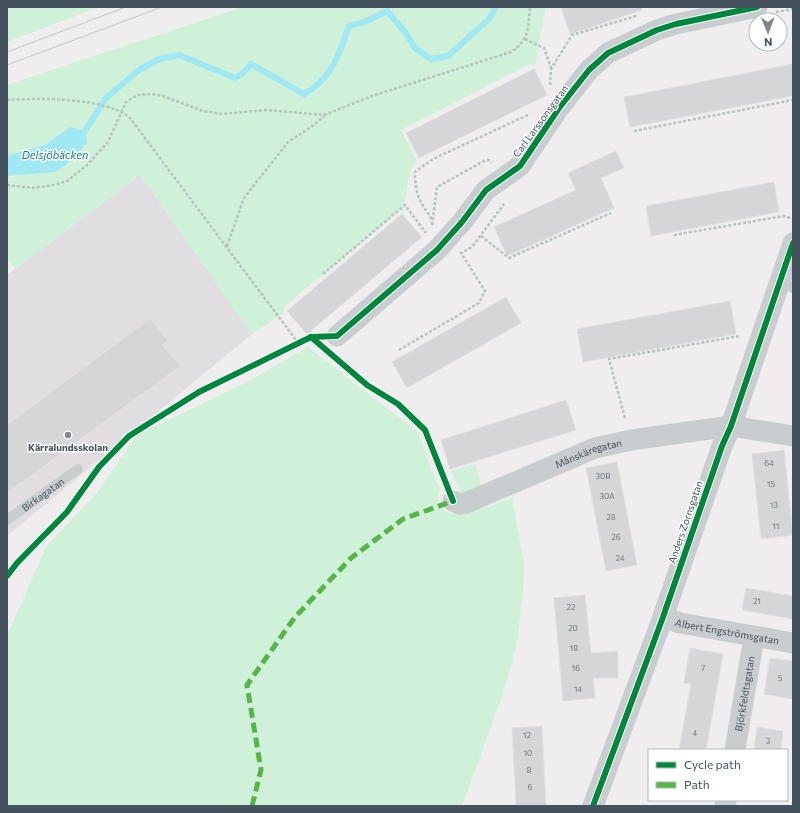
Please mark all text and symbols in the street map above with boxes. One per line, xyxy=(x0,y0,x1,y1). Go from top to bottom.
north arrow xyxy=(748,12,788,52)
text: N xyxy=(764,36,772,49)
street label: Carl Larssonsgatan xyxy=(510,83,570,159)
water label: Delsjöbäcken xyxy=(22,148,88,161)
marker: Kärralundsskolan xyxy=(63,430,73,440)
street label: Månskäregatan xyxy=(553,436,623,470)
place label: Kärralundsskolan xyxy=(28,441,108,453)
house number: 64 xyxy=(764,458,774,468)
house number: 30B xyxy=(596,471,610,481)
street label: Birkagatan xyxy=(19,475,66,514)
street label: Anders Zornsgatan xyxy=(665,479,705,565)
house number: 15 xyxy=(767,479,775,489)
house number: 30A xyxy=(599,491,615,501)
house number: 13 xyxy=(770,500,778,510)
house number: 28 xyxy=(606,512,616,522)
house number: 11 xyxy=(773,521,779,531)
house number: 26 xyxy=(611,532,621,542)
house number: 24 xyxy=(615,553,625,563)
house number: 21 xyxy=(753,596,761,606)
house number: 22 xyxy=(567,602,576,612)
street label: Albert Engströmsgatan xyxy=(674,616,780,646)
house number: 20 xyxy=(568,623,578,633)
house number: 18 xyxy=(570,643,578,653)
street label: Björkfeldtsgatan xyxy=(732,655,757,732)
house number: 16 xyxy=(572,663,580,673)
house number: 7 xyxy=(701,663,705,673)
house number: 5 xyxy=(778,673,783,683)
house number: 14 xyxy=(574,684,582,694)
house number: 4 xyxy=(693,728,698,738)
house number: 12 xyxy=(523,730,531,740)
house number: 3 xyxy=(766,736,771,746)
house number: 10 xyxy=(524,748,532,758)
legend xyxy=(648,749,788,801)
text: Cycle path xyxy=(684,757,741,771)
house number: 8 xyxy=(527,765,532,775)
text: Path xyxy=(684,777,710,791)
house number: 6 xyxy=(528,782,533,792)

